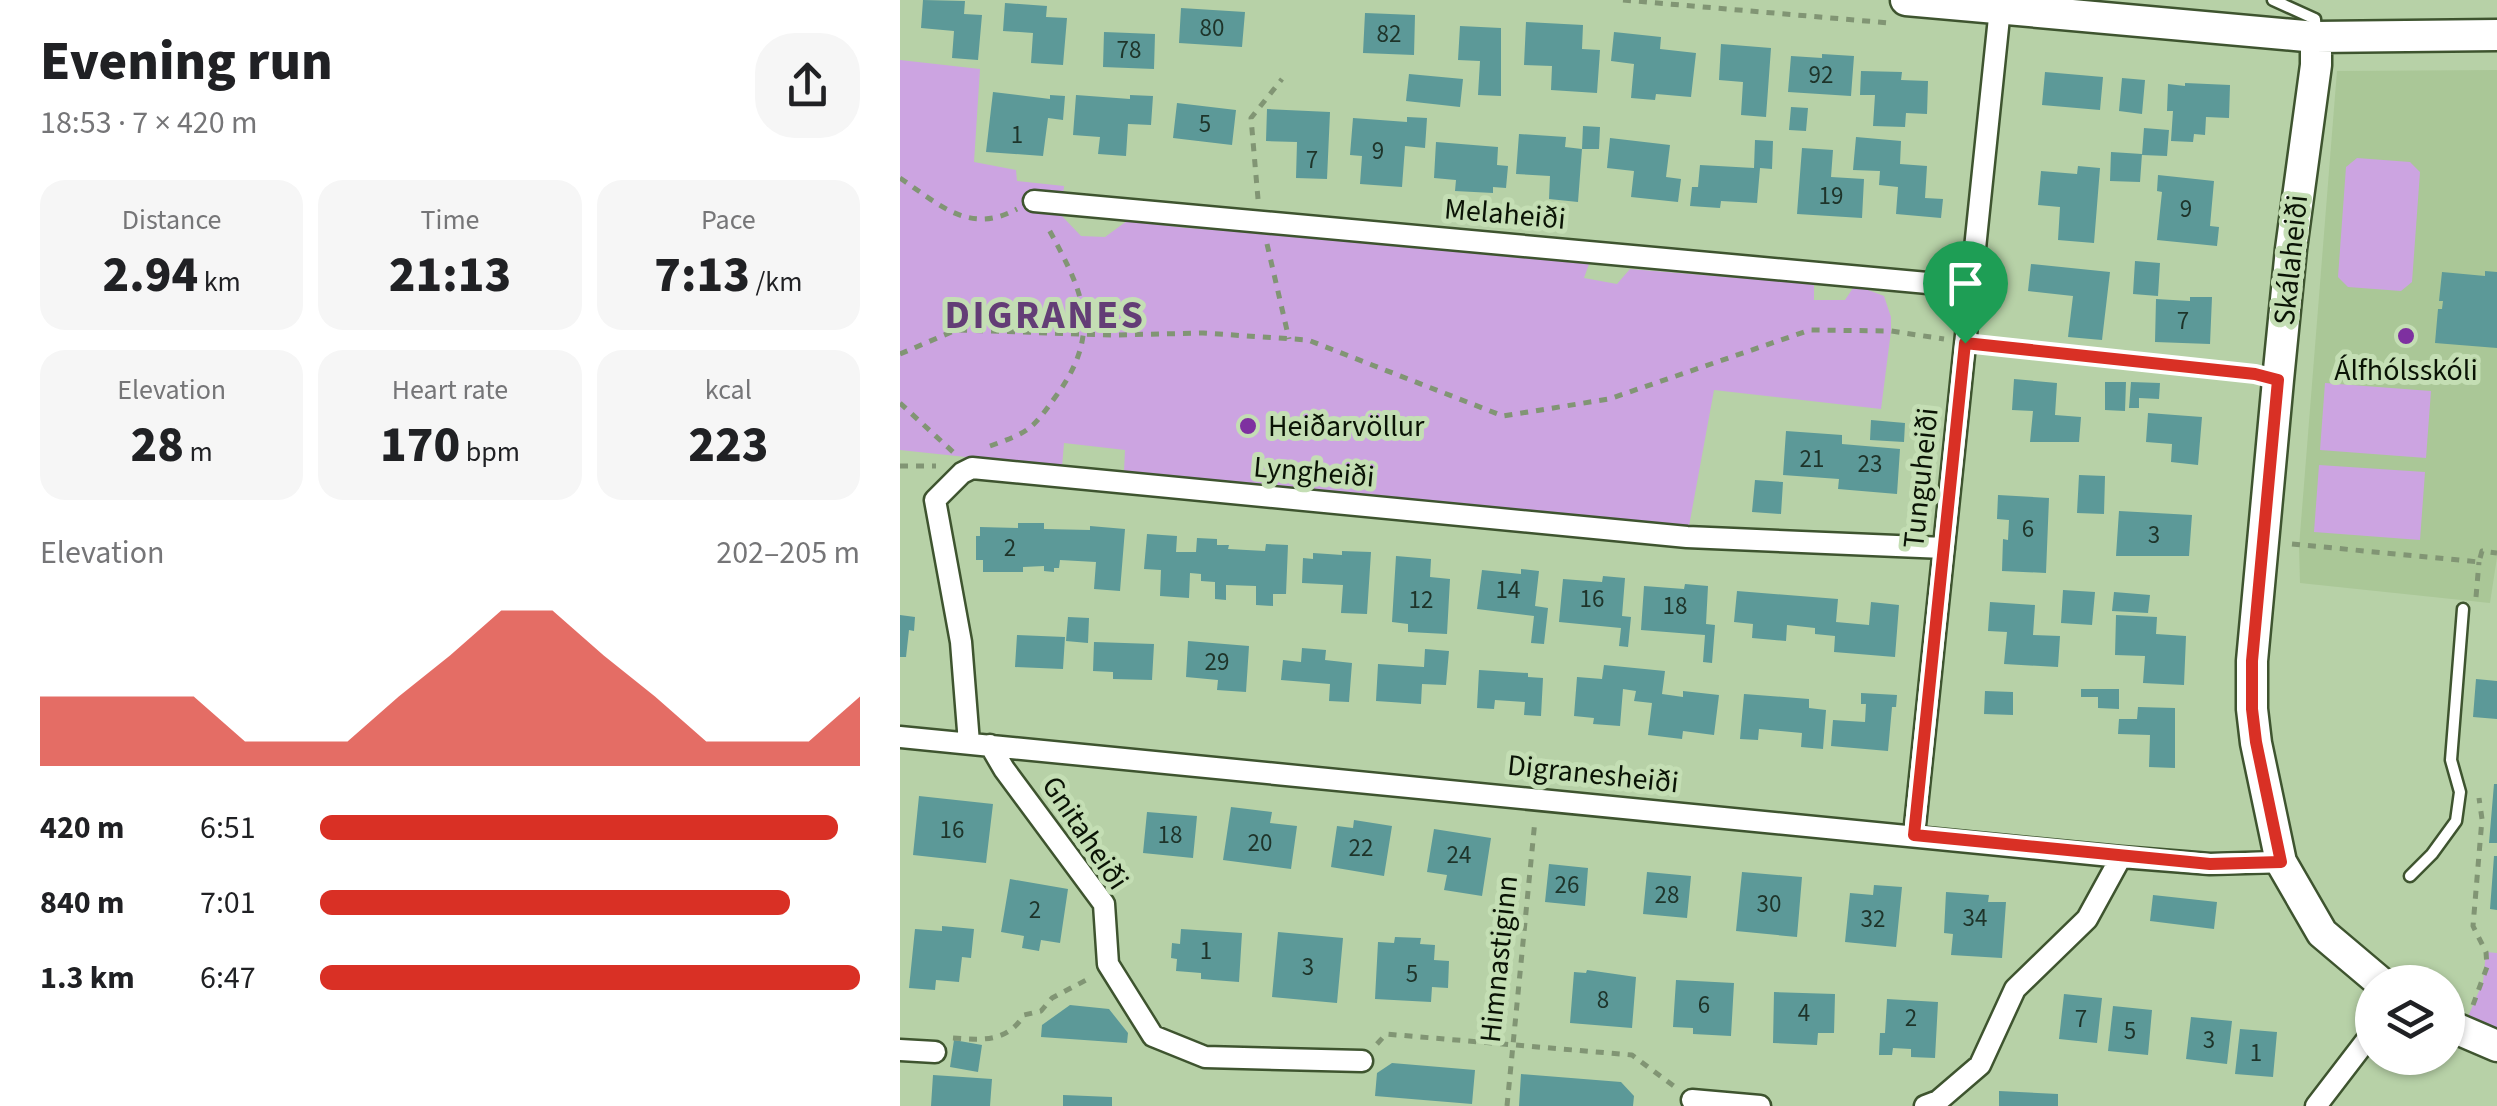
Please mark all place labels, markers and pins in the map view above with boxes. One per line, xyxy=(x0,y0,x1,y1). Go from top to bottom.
pin xyxy=(1923,241,2008,344)
marker: Álfhólsskóli xyxy=(2395,325,2417,347)
place label: Álfhólsskóli xyxy=(2334,349,2478,392)
place label: Heiðarvöllur xyxy=(1268,405,1425,448)
marker: Heiðarvöllur xyxy=(1237,415,1259,437)

